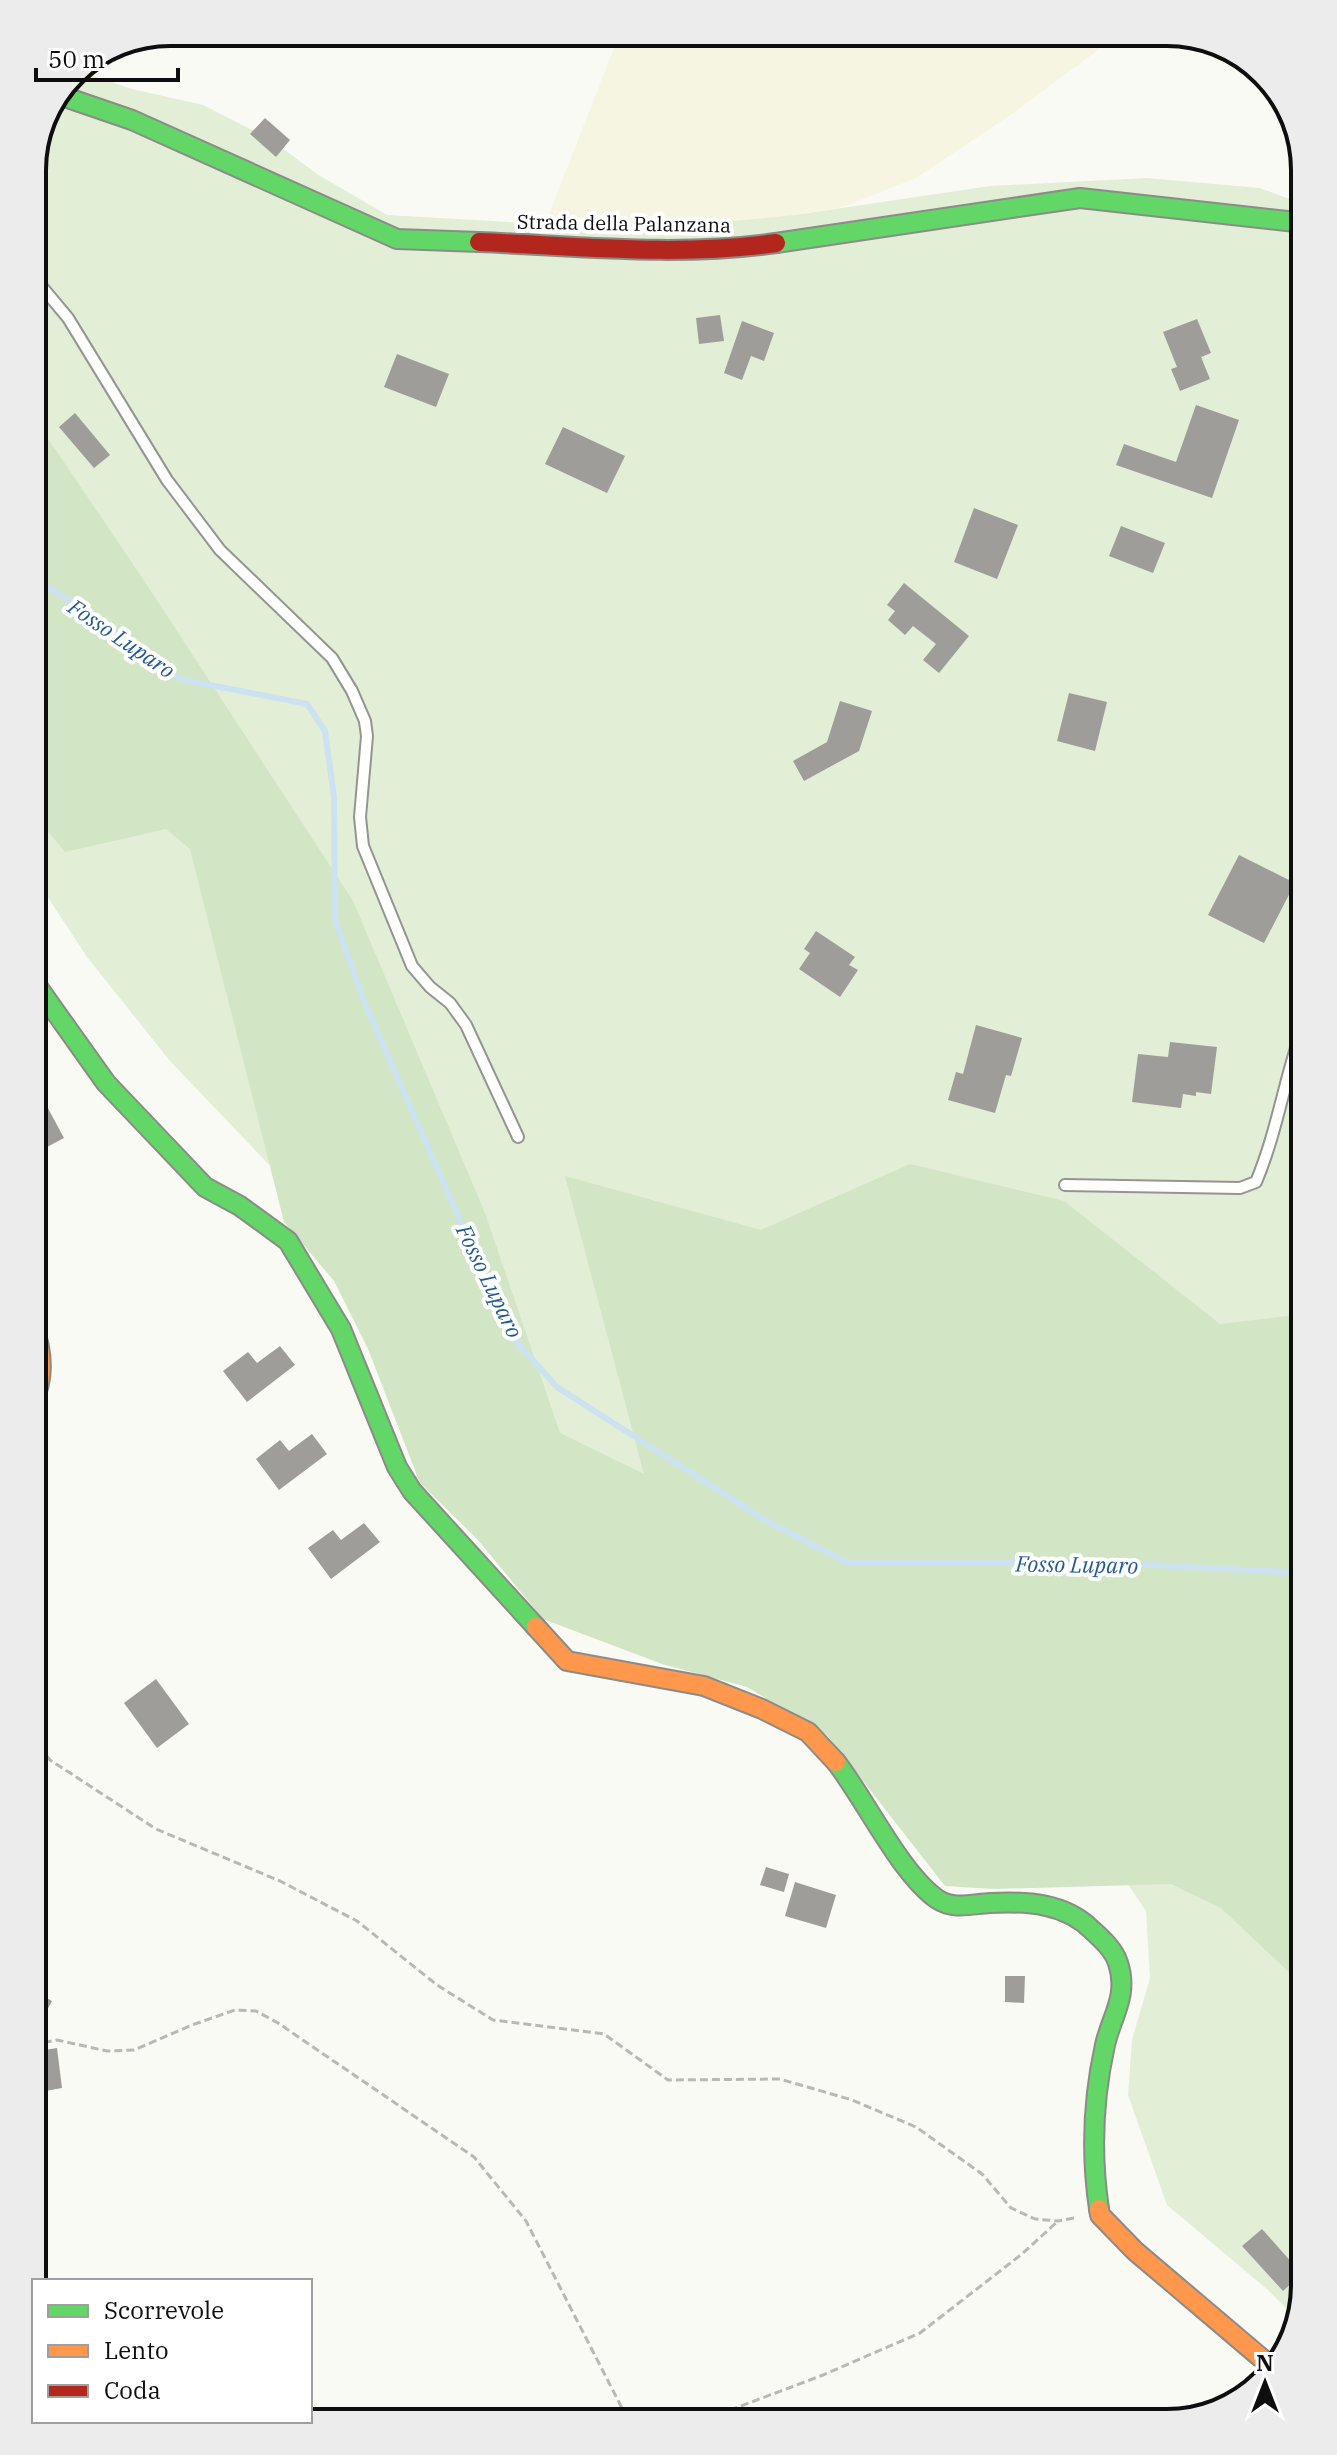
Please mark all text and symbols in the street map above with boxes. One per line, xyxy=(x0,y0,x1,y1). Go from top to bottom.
scale bar xyxy=(36,32,178,82)
text: 50 m xyxy=(48,43,105,75)
street label: Strada della Palanzana xyxy=(517,208,731,238)
water label: Fosso Luparo xyxy=(62,591,181,684)
water label: Fosso Luparo xyxy=(450,1219,530,1343)
water label: Fosso Luparo xyxy=(1014,1548,1139,1580)
legend xyxy=(32,2279,312,2423)
text: Scorrevole xyxy=(104,2294,224,2326)
text: Lento xyxy=(104,2334,168,2366)
north arrow xyxy=(1225,2343,1305,2423)
text: N xyxy=(1256,2348,1274,2377)
text: Coda xyxy=(104,2374,161,2406)

